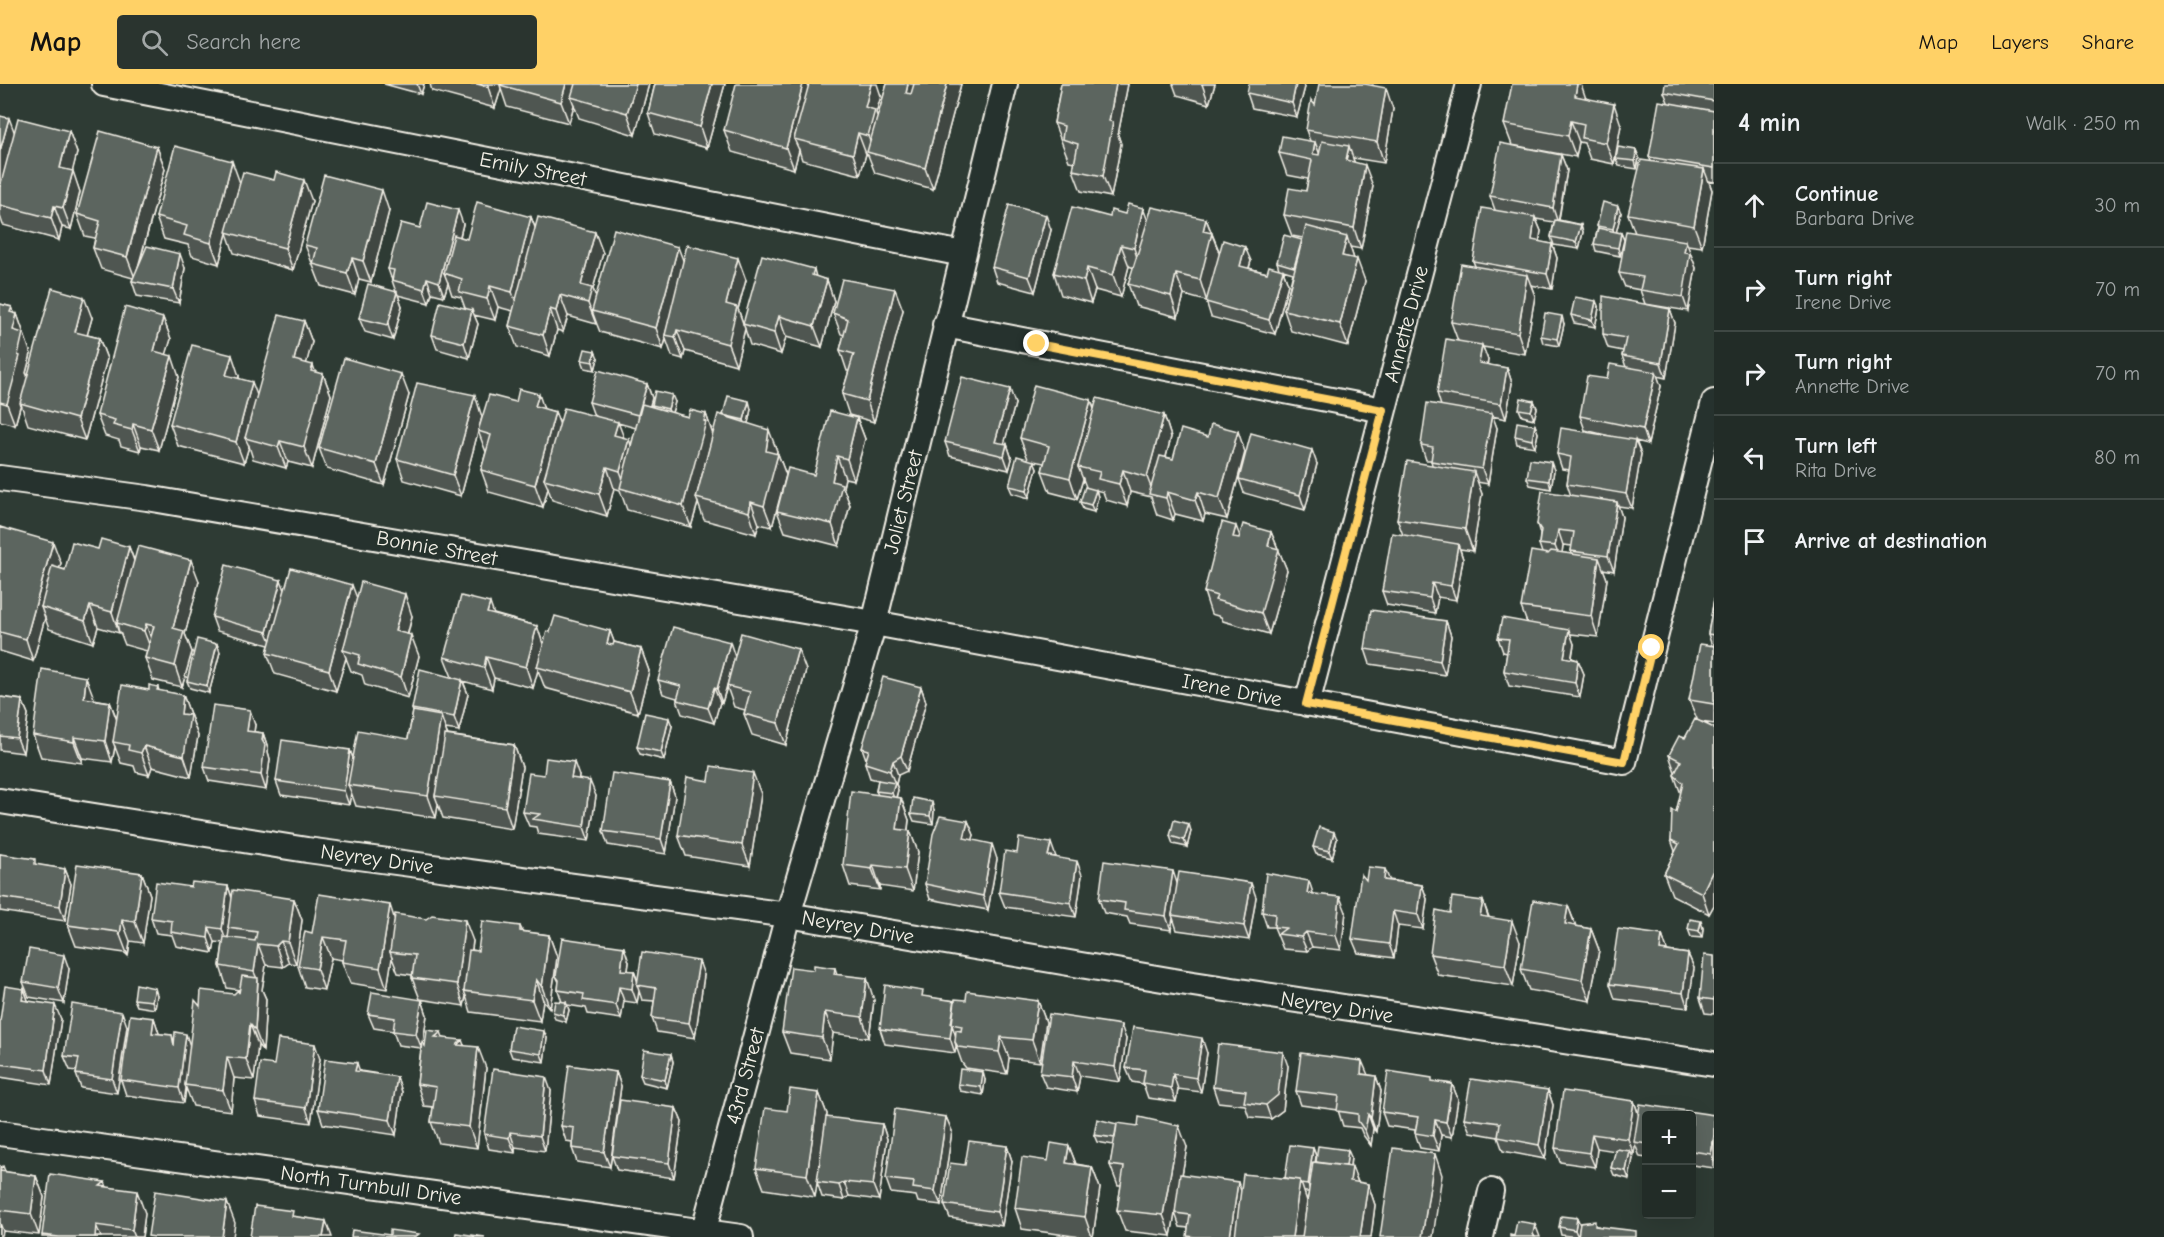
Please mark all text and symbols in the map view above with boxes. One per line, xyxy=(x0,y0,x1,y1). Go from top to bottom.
search box xyxy=(117,15,537,69)
text: Map xyxy=(30,26,81,58)
icon: search xyxy=(138,26,171,59)
text: Search here xyxy=(186,29,301,55)
text: Map xyxy=(1919,30,1958,54)
text: Layers xyxy=(1991,30,2049,54)
text: Share xyxy=(2082,30,2134,54)
text: 4 min xyxy=(1738,108,1801,138)
text: Walk · 250 m xyxy=(2026,112,2140,135)
street label: Emily Street xyxy=(478,147,589,191)
text: Continue xyxy=(1795,181,1878,207)
icon: ahead xyxy=(1738,189,1771,222)
text: 30 m xyxy=(2094,194,2140,217)
text: Barbara Drive xyxy=(1795,207,1914,230)
street label: Annette Drive xyxy=(1379,263,1433,385)
text: Turn right xyxy=(1795,265,1892,291)
icon: right xyxy=(1738,273,1771,306)
text: 70 m xyxy=(2095,278,2140,301)
text: Irene Drive xyxy=(1795,291,1891,314)
route end xyxy=(1023,330,1049,356)
text: Turn right xyxy=(1795,349,1892,375)
icon: right xyxy=(1738,357,1771,390)
text: 70 m xyxy=(2095,362,2140,385)
text: Annette Drive xyxy=(1795,375,1909,398)
text: Turn left xyxy=(1795,433,1877,459)
icon: left xyxy=(1738,441,1771,474)
text: 80 m xyxy=(2094,446,2140,469)
street label: Joliet Street xyxy=(879,447,928,556)
text: Rita Drive xyxy=(1795,459,1877,482)
icon: arrive xyxy=(1738,525,1771,558)
street label: Bonnie Street xyxy=(375,526,500,571)
text: Arrive at destination xyxy=(1795,528,1987,554)
route start xyxy=(1638,634,1664,660)
street label: Irene Drive xyxy=(1180,669,1284,711)
street label: Neyrey Drive xyxy=(319,839,435,879)
street label: Neyrey Drive xyxy=(800,905,916,949)
street label: Neyrey Drive xyxy=(1279,986,1395,1028)
street label: 43rd Street xyxy=(721,1024,770,1127)
map controls xyxy=(1642,1111,1696,1219)
button: + xyxy=(1642,1111,1696,1165)
street label: North Turnbull Drive xyxy=(279,1160,463,1210)
button: − xyxy=(1642,1165,1696,1219)

